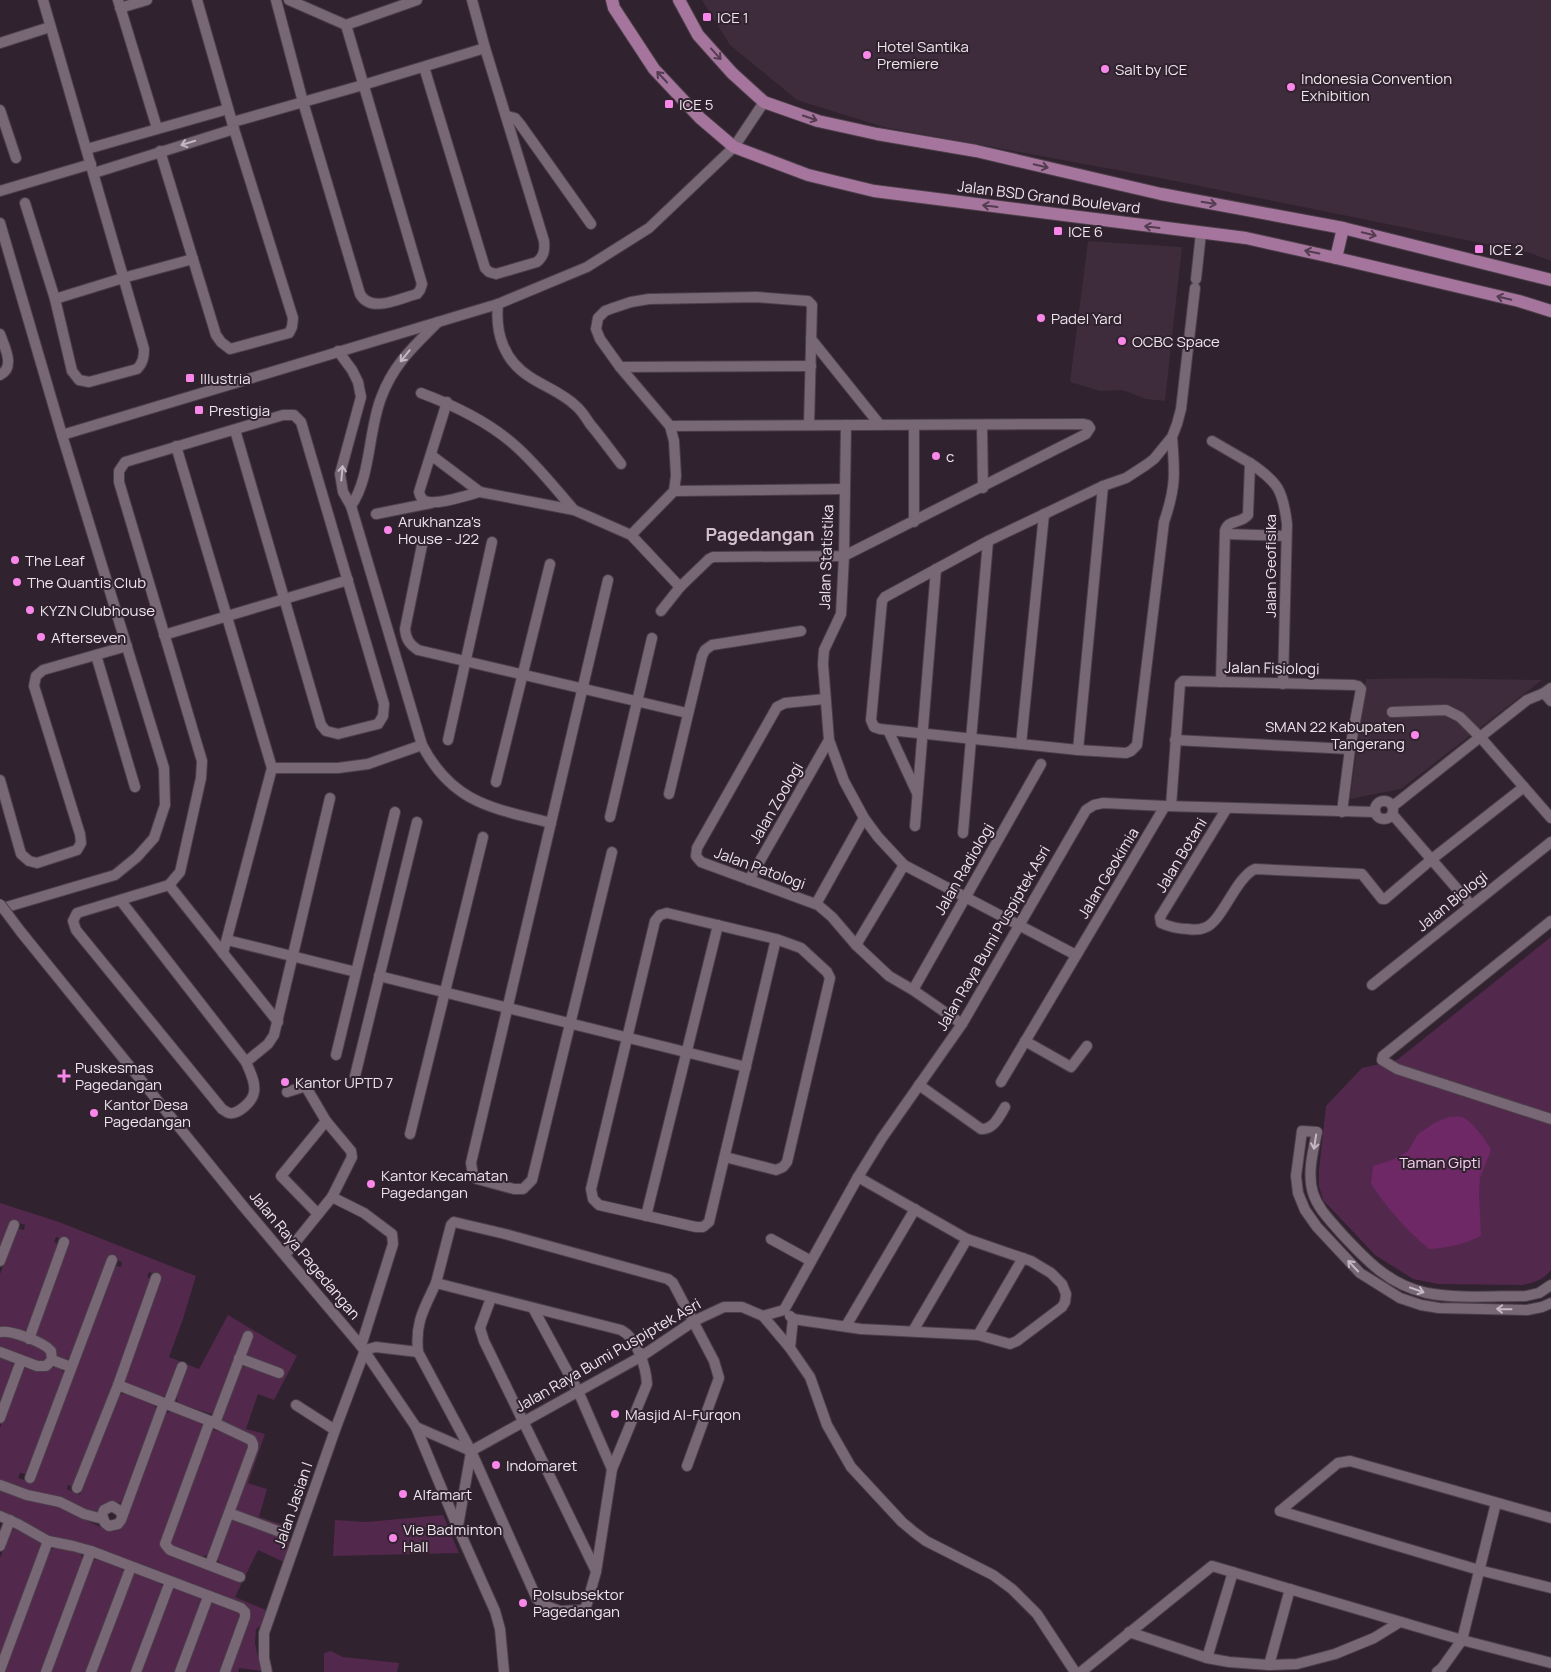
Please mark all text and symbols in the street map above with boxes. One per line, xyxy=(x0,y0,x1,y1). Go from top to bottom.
place label: ICE 1 xyxy=(717,7,749,28)
marker: ICE 1 xyxy=(701,11,713,23)
place label: Hotel Santika Premiere xyxy=(877,36,969,74)
one-way arrow xyxy=(710,48,722,61)
marker: Hotel Santika Premiere xyxy=(861,49,873,61)
place label: Salt by ICE xyxy=(1115,59,1187,80)
marker: Salt by ICE xyxy=(1099,63,1111,75)
place label: Indonesia Convention Exhibition xyxy=(1301,68,1452,106)
one-way arrow xyxy=(656,70,668,83)
marker: Indonesia Convention Exhibition xyxy=(1285,81,1297,93)
place label: ICE 5 xyxy=(679,94,713,115)
marker: ICE 5 xyxy=(663,98,675,110)
one-way arrow xyxy=(802,114,818,123)
one-way arrow xyxy=(180,138,196,148)
one-way arrow xyxy=(1033,162,1049,171)
street label: Jalan BSD Grand Boulevard xyxy=(956,175,1142,219)
one-way arrow xyxy=(1201,198,1217,208)
one-way arrow xyxy=(983,201,999,211)
place label: ICE 6 xyxy=(1068,221,1103,242)
one-way arrow xyxy=(1144,222,1160,232)
marker: ICE 6 xyxy=(1052,225,1064,237)
one-way arrow xyxy=(1360,230,1376,239)
place label: ICE 2 xyxy=(1489,239,1523,260)
marker: ICE 2 xyxy=(1473,243,1485,255)
one-way arrow xyxy=(1304,247,1320,256)
one-way arrow xyxy=(1496,293,1512,302)
place label: Padel Yard xyxy=(1051,308,1122,329)
marker: Padel Yard xyxy=(1035,312,1047,324)
place label: OCBC Space xyxy=(1132,331,1220,352)
marker: OCBC Space xyxy=(1116,335,1128,347)
one-way arrow xyxy=(400,349,411,362)
place label: Illustria xyxy=(200,368,251,389)
marker: Illustria xyxy=(184,372,196,384)
place label: Prestigia xyxy=(209,400,270,421)
marker: Prestigia xyxy=(193,404,205,416)
place label: c xyxy=(946,446,954,467)
marker: c xyxy=(930,450,942,462)
one-way arrow xyxy=(337,466,347,482)
street label: Jalan Statistika xyxy=(814,504,838,610)
place label: Arukhanza's House - J22 xyxy=(398,511,481,549)
street label: Jalan Geofisika xyxy=(1260,514,1281,618)
district label: Pagedangan xyxy=(706,522,815,546)
marker: Arukhanza's House - J22 xyxy=(382,524,394,536)
place label: The Leaf xyxy=(25,550,85,571)
marker: The Leaf xyxy=(9,554,21,566)
place label: The Quantis Club xyxy=(27,572,146,593)
marker: The Quantis Club xyxy=(11,576,23,588)
place label: KYZN Clubhouse xyxy=(40,600,155,621)
marker: KYZN Clubhouse xyxy=(24,604,36,616)
place label: Afterseven xyxy=(51,627,126,648)
marker: Afterseven xyxy=(35,631,47,643)
street label: Jalan Fisiologi xyxy=(1224,657,1320,679)
place label: SMAN 22 Kabupaten Tangerang xyxy=(1265,716,1405,754)
marker: SMAN 22 Kabupaten Tangerang xyxy=(1409,729,1421,741)
street label: Jalan Zoologi xyxy=(744,758,808,848)
street label: Jalan Botani xyxy=(1150,814,1212,896)
street label: Jalan Radiologi xyxy=(929,819,999,919)
street label: Jalan Geokimia xyxy=(1073,824,1143,922)
street label: Jalan Raya Bumi Puspiptek Asri xyxy=(931,841,1055,1035)
street label: Jalan Patologi xyxy=(712,842,808,894)
street label: Jalan Biologi xyxy=(1412,866,1492,936)
place label: Puskesmas Pagedangan xyxy=(75,1057,162,1095)
marker: Puskesmas Pagedangan xyxy=(57,1069,71,1083)
place label: Kantor UPTD 7 xyxy=(295,1072,393,1093)
marker: Kantor UPTD 7 xyxy=(279,1076,291,1088)
place label: Kantor Desa Pagedangan xyxy=(104,1094,191,1132)
marker: Kantor Desa Pagedangan xyxy=(88,1107,100,1119)
one-way arrow xyxy=(1310,1134,1320,1150)
park label: Taman Gipti xyxy=(1399,1152,1481,1173)
place label: Kantor Kecamatan Pagedangan xyxy=(381,1165,508,1203)
marker: Kantor Kecamatan Pagedangan xyxy=(365,1178,377,1190)
street label: Jalan Raya Pagedangan xyxy=(245,1186,365,1324)
one-way arrow xyxy=(1347,1259,1359,1272)
one-way arrow xyxy=(1409,1285,1425,1295)
street label: Jalan Raya Bumi Puspiptek Asri xyxy=(511,1293,705,1417)
one-way arrow xyxy=(1496,1304,1512,1314)
place label: Masjid Al-Furqon xyxy=(625,1404,741,1425)
marker: Masjid Al-Furqon xyxy=(609,1408,621,1420)
place label: Indomaret xyxy=(506,1455,577,1476)
street label: Jalan Jasian I xyxy=(269,1459,317,1551)
marker: Indomaret xyxy=(490,1459,502,1471)
place label: Alfamart xyxy=(413,1484,472,1505)
marker: Alfamart xyxy=(397,1488,409,1500)
place label: Vie Badminton Hall xyxy=(403,1519,502,1557)
marker: Vie Badminton Hall xyxy=(387,1532,399,1544)
place label: Polsubsektor Pagedangan xyxy=(533,1584,625,1622)
marker: Polsubsektor Pagedangan xyxy=(517,1597,529,1609)

